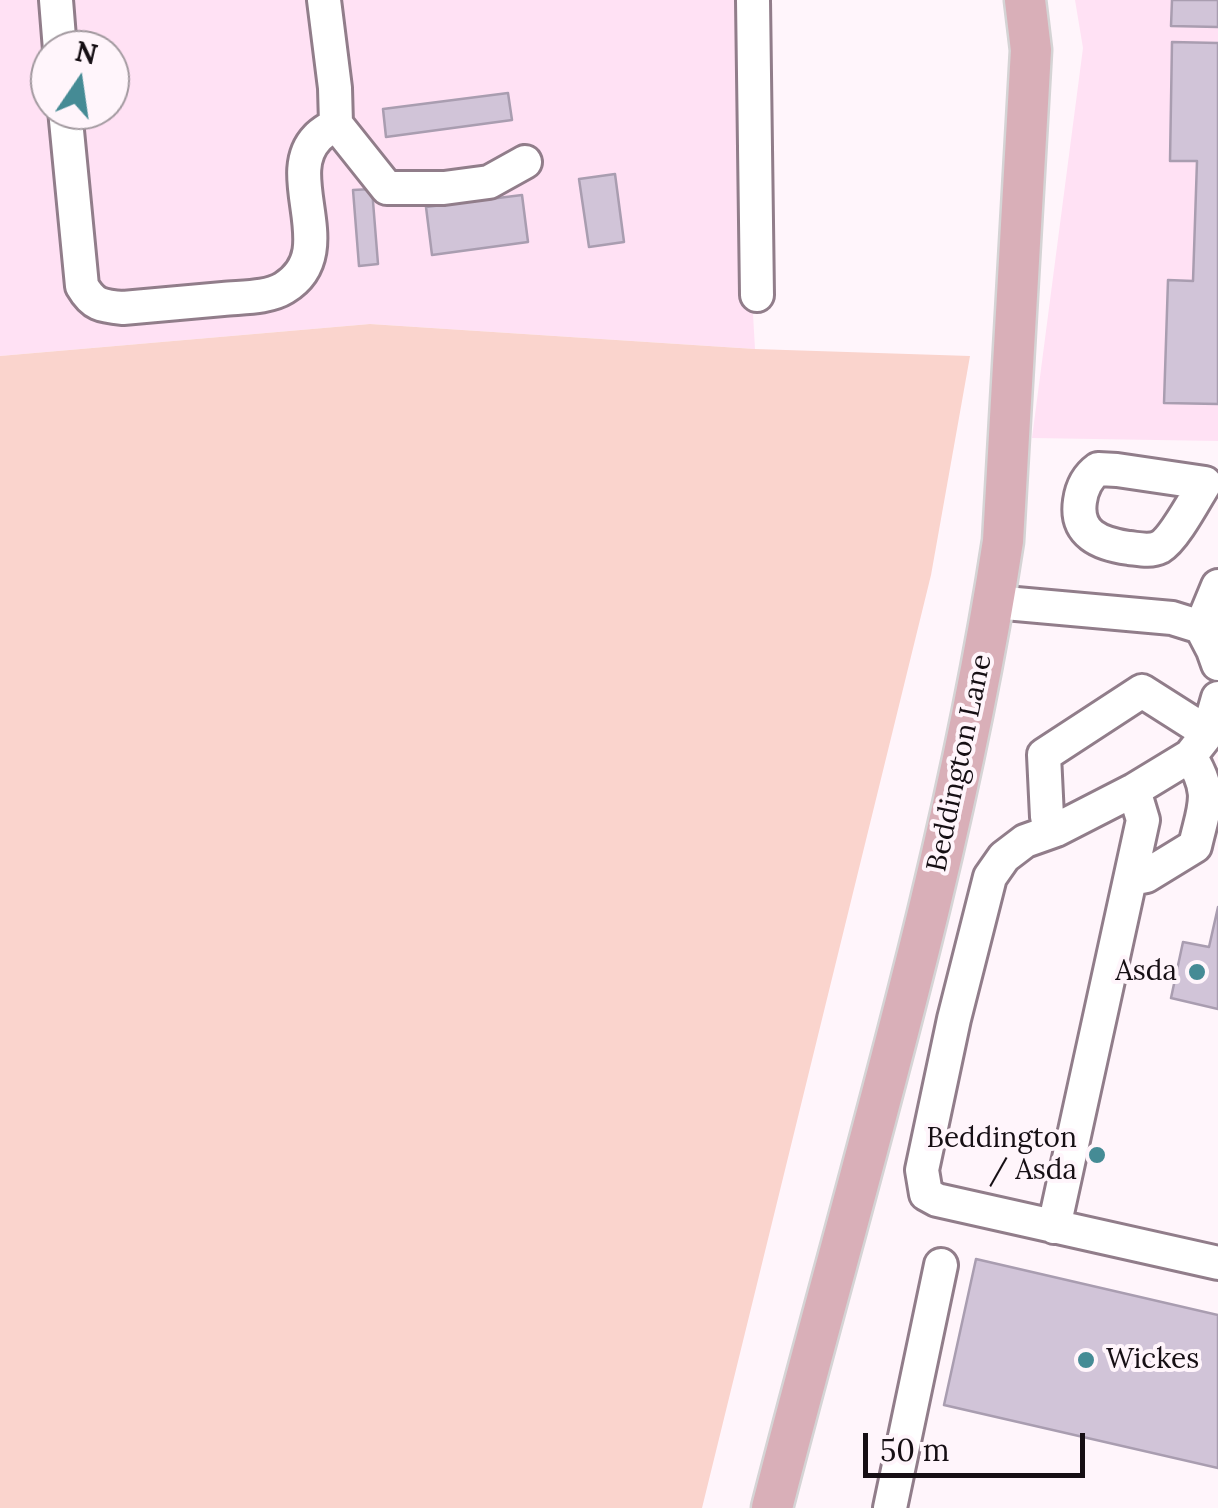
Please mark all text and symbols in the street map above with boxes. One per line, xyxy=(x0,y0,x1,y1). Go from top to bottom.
north arrow xyxy=(30,30,130,130)
text: N xyxy=(72,33,101,73)
street label: Beddington Lane xyxy=(921,651,999,875)
place label: Asda xyxy=(1115,955,1177,989)
marker: Asda xyxy=(1186,961,1208,983)
place label: Beddington / Asda xyxy=(927,1122,1077,1188)
marker: Beddington / Asda xyxy=(1086,1144,1108,1166)
place label: Wickes xyxy=(1106,1343,1199,1377)
marker: Wickes xyxy=(1075,1349,1097,1371)
scale bar xyxy=(868,1413,1090,1475)
text: 50 m xyxy=(880,1431,950,1469)

